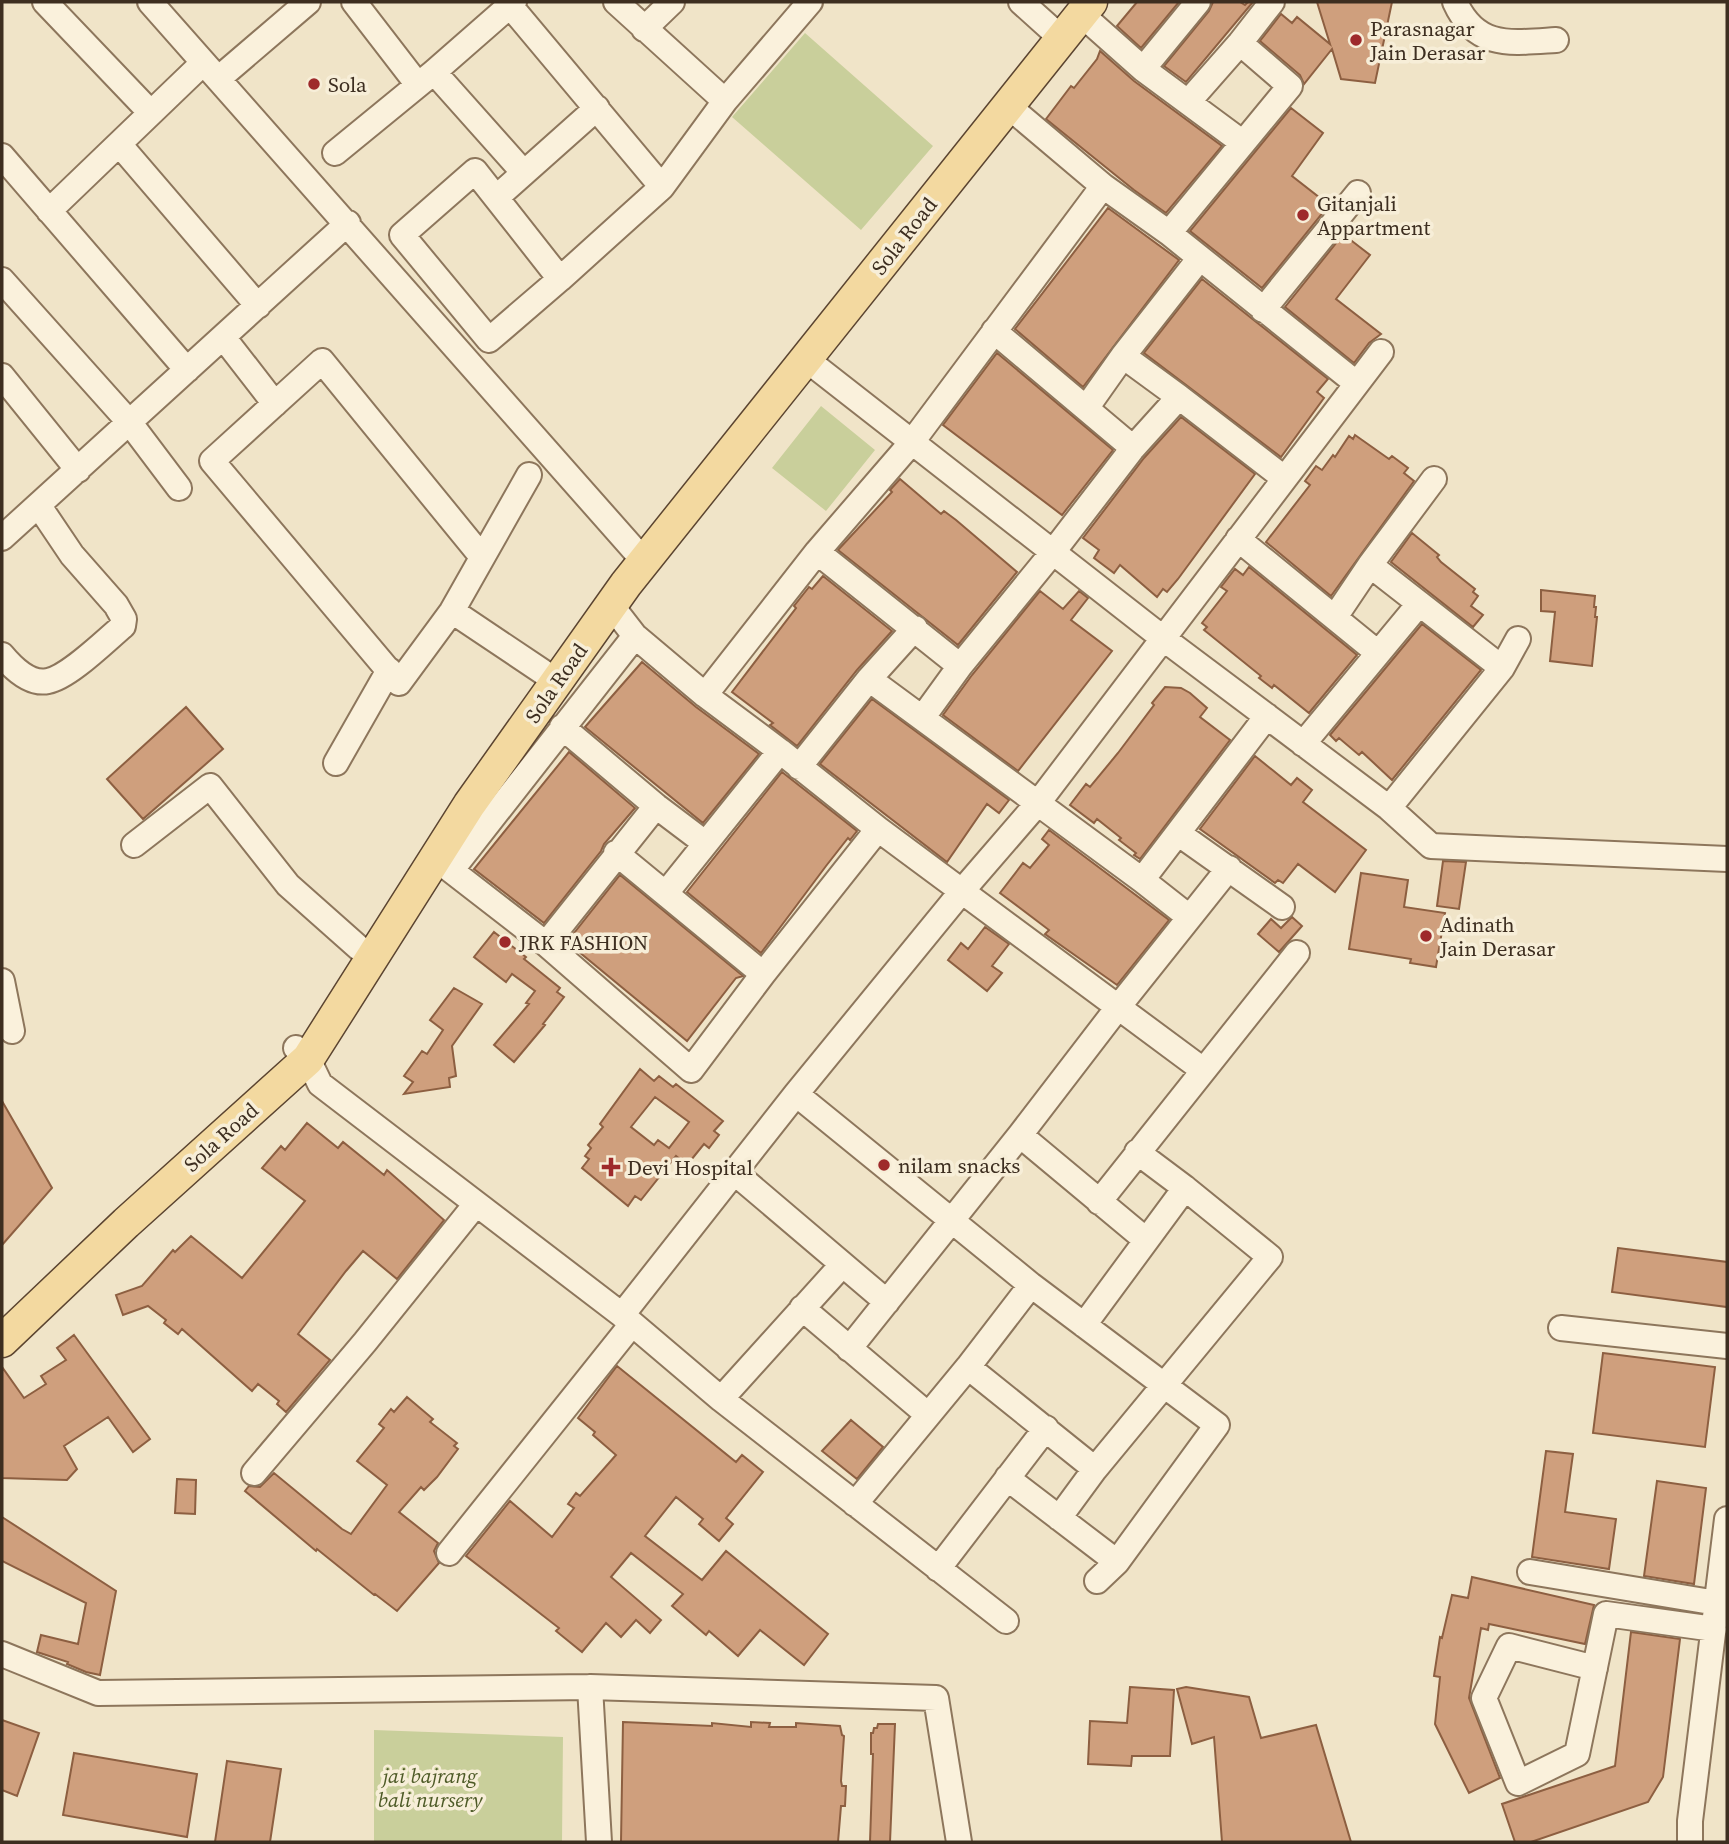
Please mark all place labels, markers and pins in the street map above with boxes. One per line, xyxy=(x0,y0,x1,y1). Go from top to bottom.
place label: Parasnagar Jain Derasar xyxy=(1369,14,1486,67)
marker: Parasnagar Jain Derasar xyxy=(1348,32,1364,48)
place label: Sola xyxy=(328,70,367,99)
marker: Sola xyxy=(306,76,322,92)
place label: Gitanjali Appartment xyxy=(1317,189,1431,242)
marker: Gitanjali Appartment xyxy=(1295,207,1311,223)
place label: Adinath Jain Derasar xyxy=(1439,910,1556,963)
place label: JRK FASHION xyxy=(518,928,648,957)
marker: Adinath Jain Derasar xyxy=(1418,928,1434,944)
marker: JRK FASHION xyxy=(497,934,513,950)
place label: nilam snacks xyxy=(898,1151,1020,1180)
place label: Devi Hospital xyxy=(627,1153,753,1182)
marker: Devi Hospital xyxy=(601,1157,621,1177)
marker: nilam snacks xyxy=(876,1157,892,1173)

